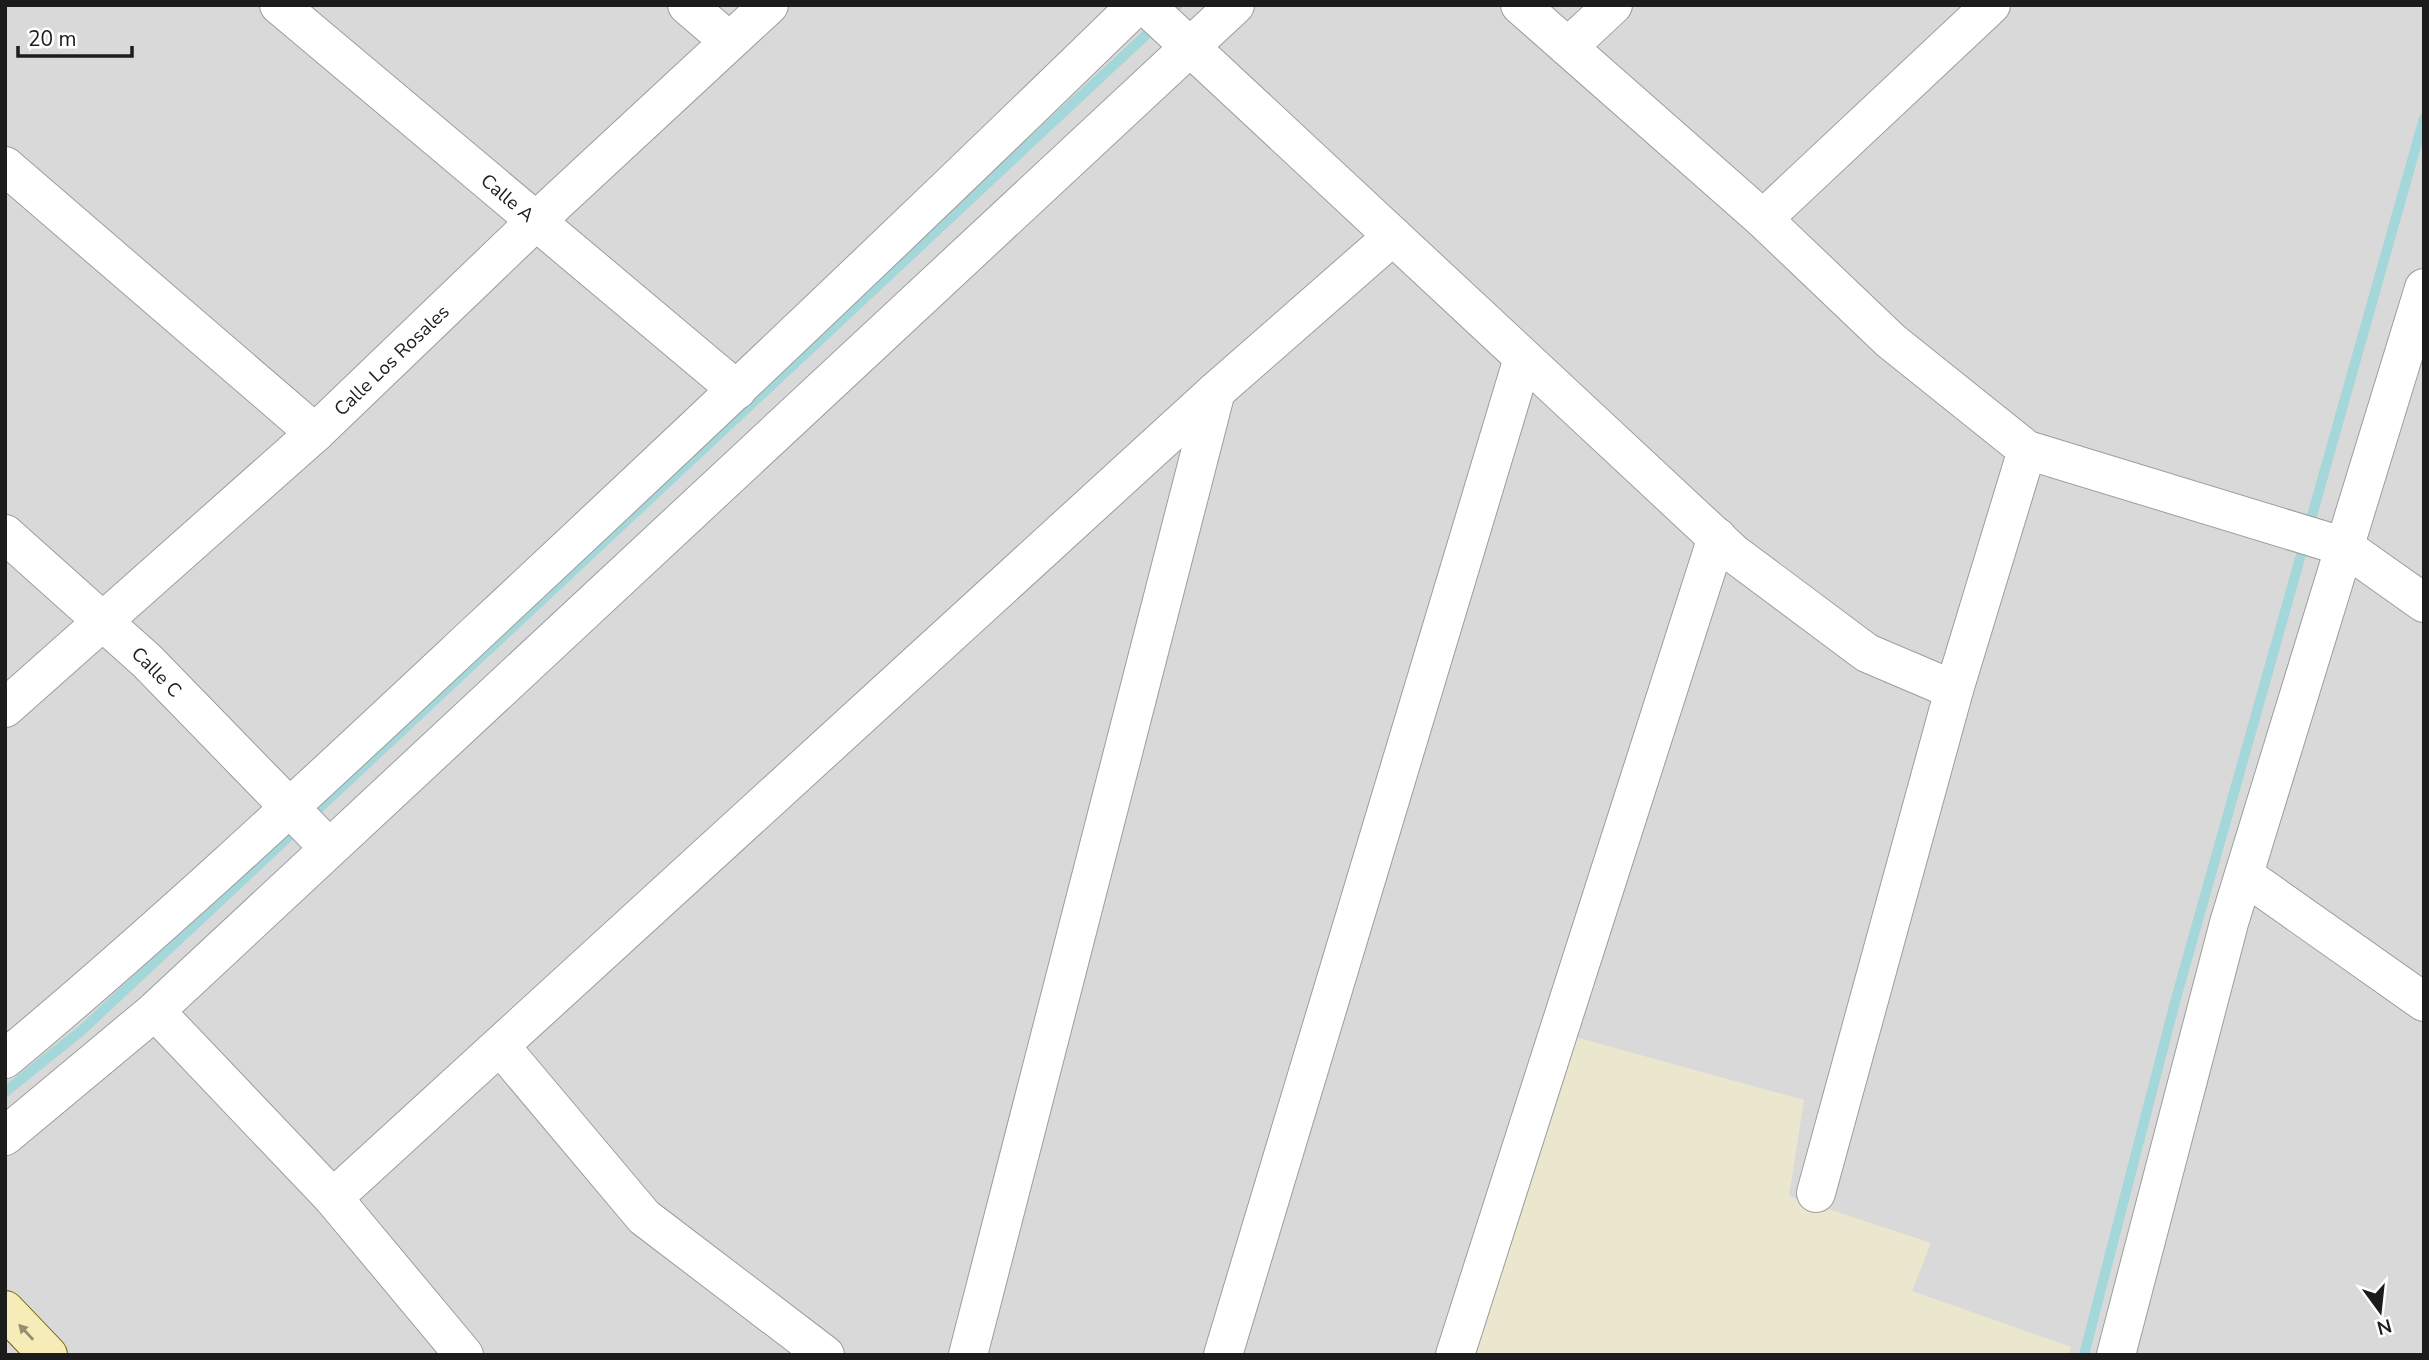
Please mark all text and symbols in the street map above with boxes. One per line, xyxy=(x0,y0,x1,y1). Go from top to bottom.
scale bar xyxy=(18,14,131,58)
text: 20 m xyxy=(28,25,77,53)
street label: Calle A xyxy=(475,168,540,228)
street label: Calle Los Rosales xyxy=(329,299,455,422)
street label: Calle C xyxy=(126,641,187,703)
north arrow xyxy=(2345,1276,2415,1346)
text: N xyxy=(2374,1312,2394,1341)
one-way arrow xyxy=(19,1324,35,1341)

